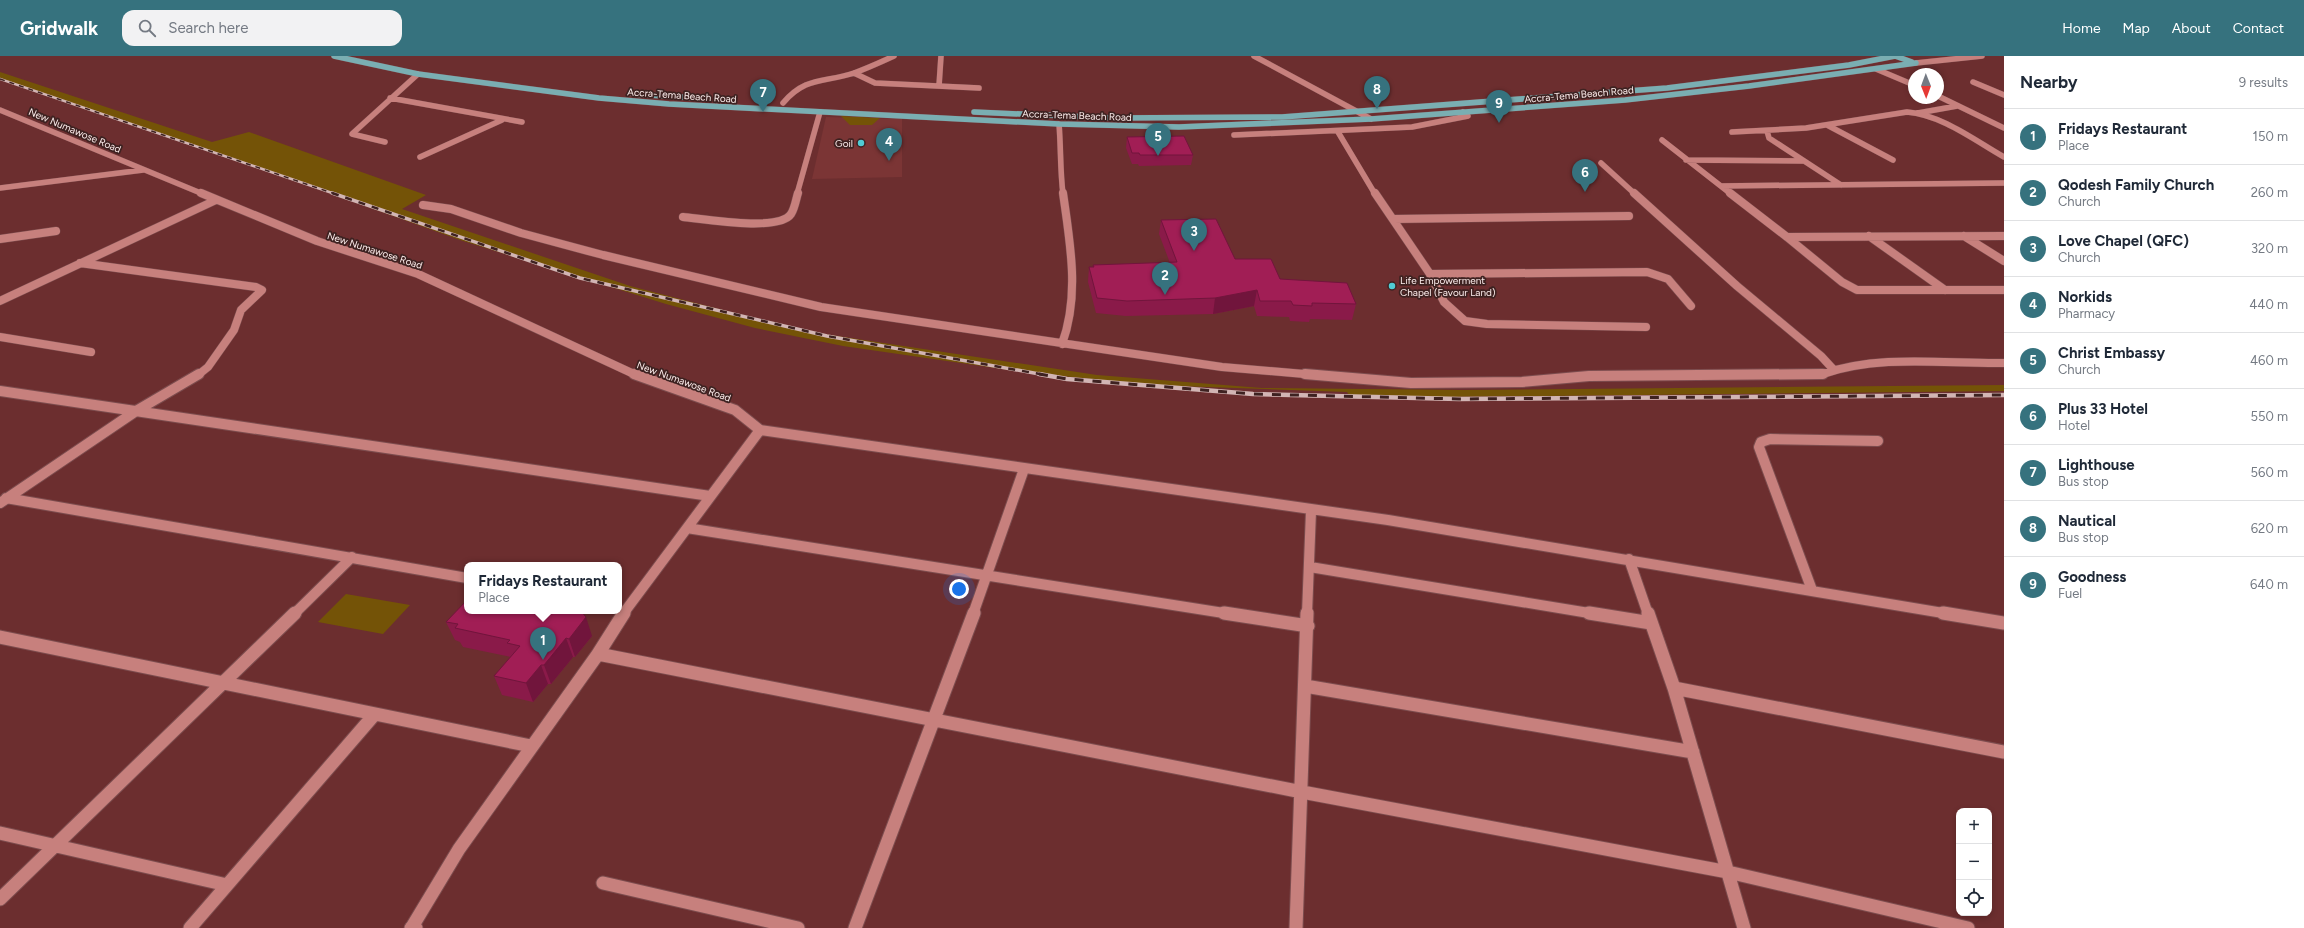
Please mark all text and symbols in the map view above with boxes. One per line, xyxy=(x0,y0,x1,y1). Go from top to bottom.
search box xyxy=(122,10,402,46)
text: Gridwalk xyxy=(20,17,98,40)
icon: search xyxy=(136,17,158,39)
text: Search here xyxy=(168,19,248,37)
text: Home xyxy=(2062,20,2101,37)
text: Map xyxy=(2123,20,2150,37)
text: About xyxy=(2172,20,2211,37)
text: Contact xyxy=(2233,20,2284,37)
north arrow xyxy=(1908,68,1944,104)
text: Nearby xyxy=(2020,72,2078,92)
text: 9 results xyxy=(2239,75,2288,90)
pin: 8 xyxy=(1364,76,1390,109)
pin: 7 xyxy=(750,79,776,112)
street label: Accra-Tema Beach Road xyxy=(1524,83,1634,106)
street label: Accra-Tema Beach Road xyxy=(627,85,737,106)
pin: 9 xyxy=(1486,90,1512,123)
street label: New Numawose Road xyxy=(27,105,123,156)
street label: Accra-Tema Beach Road xyxy=(1022,107,1132,124)
text: Fridays Restaurant xyxy=(2058,120,2187,138)
pin: 5 xyxy=(1145,123,1171,156)
pin: 4 xyxy=(876,128,902,161)
text: 1 xyxy=(2030,129,2036,144)
text: 150 m xyxy=(2253,129,2288,144)
place label: Goil xyxy=(835,137,853,150)
marker: Goil xyxy=(856,138,866,148)
text: Place xyxy=(2058,138,2089,153)
pin: 6 xyxy=(1572,159,1598,192)
text: Qodesh Family Church xyxy=(2058,176,2214,194)
text: 2 xyxy=(2029,185,2037,200)
text: 260 m xyxy=(2251,185,2288,200)
text: Church xyxy=(2058,194,2101,209)
pin: 3 xyxy=(1181,218,1207,251)
street label: New Numawose Road xyxy=(326,229,424,272)
text: Love Chapel (QFC) xyxy=(2058,232,2189,250)
text: 3 xyxy=(2029,241,2037,256)
text: 320 m xyxy=(2251,241,2288,256)
text: Church xyxy=(2058,250,2101,265)
pin: 2 xyxy=(1152,262,1178,295)
place label: Life Empowerment Chapel (Favour Land) xyxy=(1400,274,1495,299)
marker: Life Empowerment Chapel (Favour Land) xyxy=(1387,281,1397,291)
text: Norkids xyxy=(2058,288,2112,306)
text: 4 xyxy=(2029,297,2037,312)
text: 440 m xyxy=(2249,297,2288,312)
text: Pharmacy xyxy=(2058,306,2115,321)
text: Christ Embassy xyxy=(2058,344,2165,362)
text: 5 xyxy=(2029,353,2037,368)
text: 460 m xyxy=(2250,353,2288,368)
street label: New Numawose Road xyxy=(635,358,733,405)
text: Church xyxy=(2058,362,2101,377)
text: Plus 33 Hotel xyxy=(2058,400,2148,418)
text: 6 xyxy=(2029,409,2037,424)
text: 550 m xyxy=(2250,409,2288,424)
text: Hotel xyxy=(2058,418,2090,433)
text: Lighthouse xyxy=(2058,456,2135,474)
text: 7 xyxy=(2029,465,2037,480)
text: 560 m xyxy=(2251,465,2288,480)
text: Bus stop xyxy=(2058,474,2109,489)
text: Nautical xyxy=(2058,512,2116,530)
text: 8 xyxy=(2029,521,2037,536)
text: 620 m xyxy=(2251,521,2288,536)
text: Bus stop xyxy=(2058,530,2109,545)
popup xyxy=(464,562,622,614)
text: Goodness xyxy=(2058,568,2126,586)
text: Fridays Restaurant xyxy=(478,572,608,590)
text: 9 xyxy=(2029,577,2037,592)
text: 640 m xyxy=(2250,577,2288,592)
your location xyxy=(949,579,969,599)
text: Fuel xyxy=(2058,586,2082,601)
text: Place xyxy=(478,590,510,605)
pin: 1 xyxy=(530,627,556,660)
map controls xyxy=(1956,808,1992,916)
button: + xyxy=(1956,808,1992,844)
button: − xyxy=(1956,844,1992,880)
button: locate xyxy=(1956,880,1992,916)

